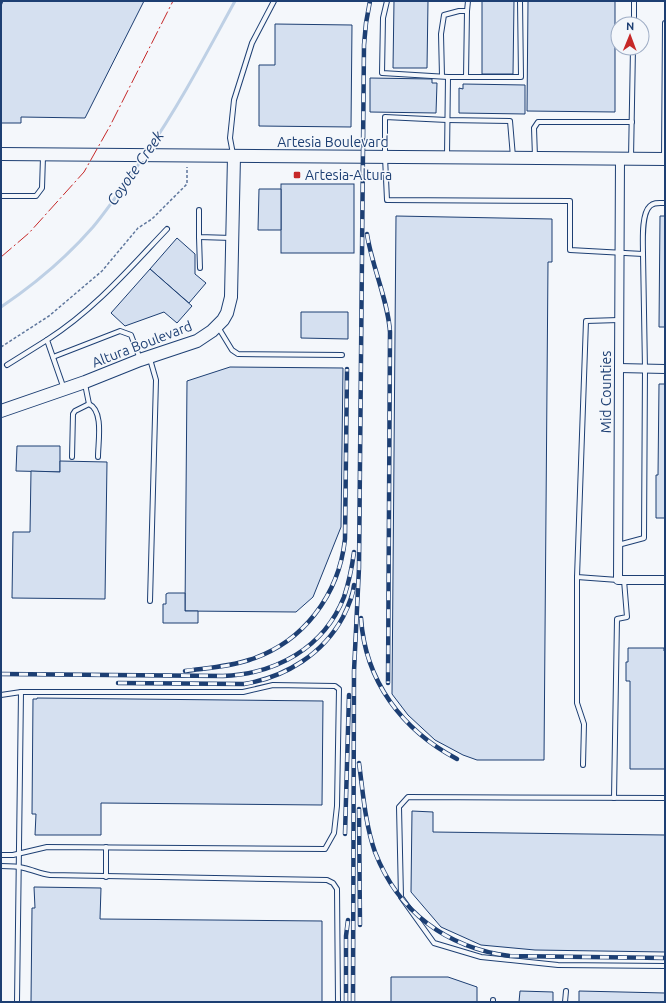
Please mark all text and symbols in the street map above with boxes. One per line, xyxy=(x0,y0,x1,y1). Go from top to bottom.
north arrow xyxy=(610,16,650,56)
text: N xyxy=(626,20,634,32)
water label: Coyote Creek xyxy=(103,127,167,208)
street label: Artesia Boulevard xyxy=(277,134,389,150)
place label: Artesia-Altura xyxy=(305,167,392,183)
marker: Artesia-Altura xyxy=(292,170,302,180)
street label: Altura Boulevard xyxy=(90,318,194,370)
street label: Mid Counties xyxy=(598,351,614,433)

